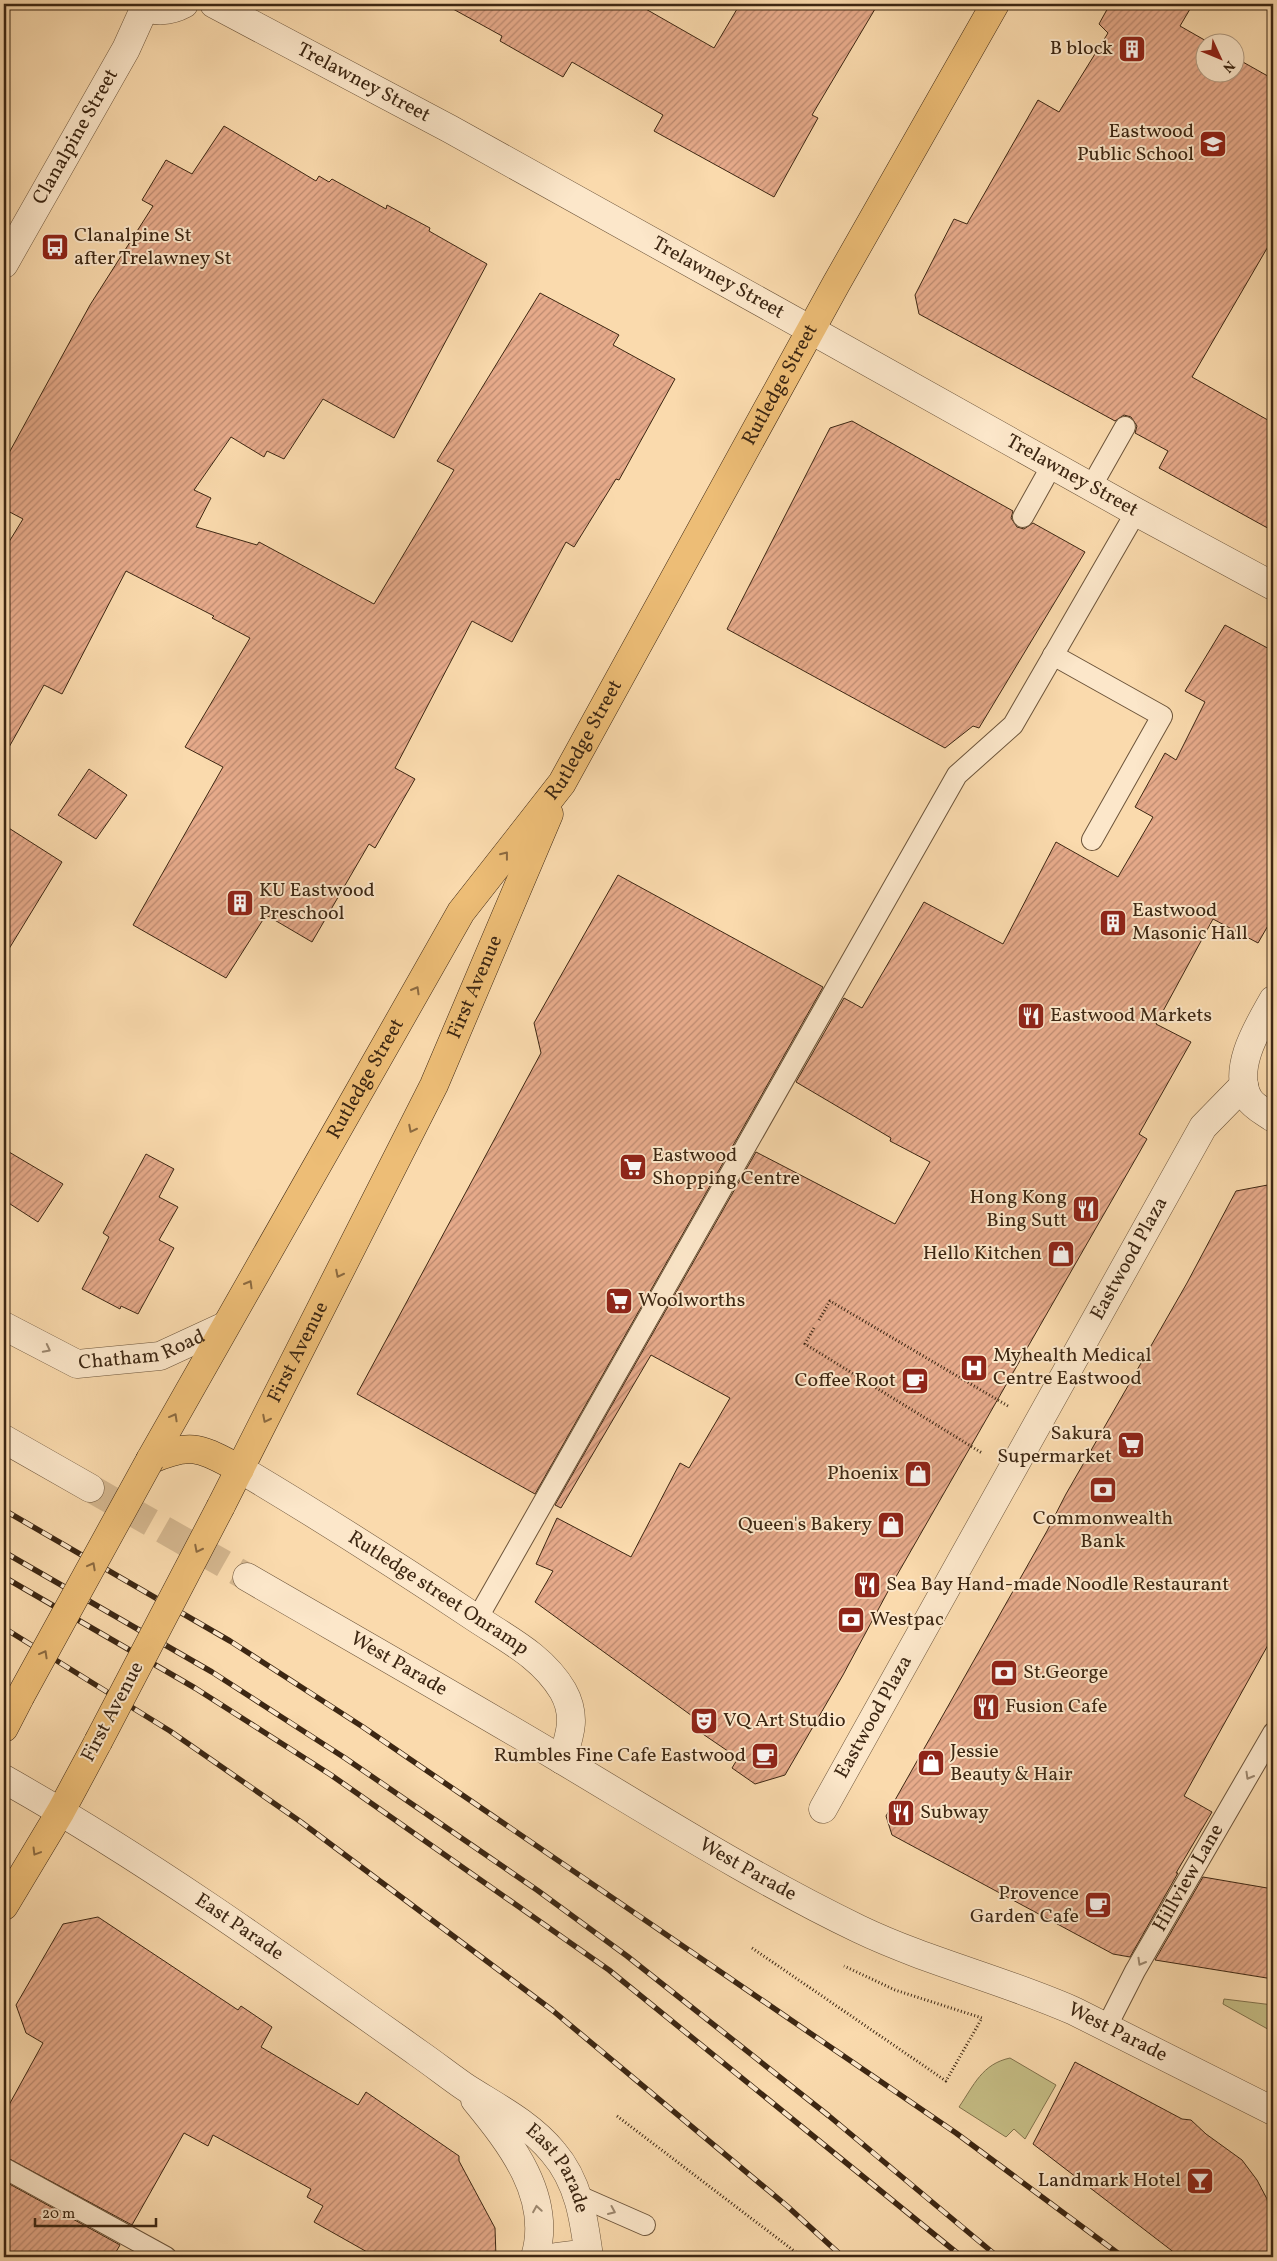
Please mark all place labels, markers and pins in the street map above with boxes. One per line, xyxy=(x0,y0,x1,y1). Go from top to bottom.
building icon: B block xyxy=(1117,34,1147,64)
place label: B block xyxy=(1050,35,1113,63)
place label: Eastwood Public School xyxy=(1077,118,1194,169)
school or university icon: Eastwood Public School xyxy=(1198,129,1228,159)
place label: Clanalpine St after Trelawney St xyxy=(74,222,232,273)
bus stop icon: Clanalpine St after Trelawney St xyxy=(40,232,70,262)
place label: KU Eastwood Preschool xyxy=(259,877,375,928)
building icon: KU Eastwood Preschool xyxy=(225,888,255,918)
place label: Eastwood Masonic Hall xyxy=(1132,897,1248,948)
building icon: Eastwood Masonic Hall xyxy=(1098,908,1128,938)
restaurant icon: Eastwood Markets xyxy=(1016,1001,1046,1031)
place label: Eastwood Markets xyxy=(1050,1002,1212,1030)
place label: Eastwood Shopping Centre xyxy=(652,1142,800,1193)
supermarket icon: Eastwood Shopping Centre xyxy=(618,1152,648,1182)
place label: Hong Kong Bing Sutt xyxy=(970,1184,1067,1235)
restaurant icon: Hong Kong Bing Sutt xyxy=(1071,1194,1101,1224)
shop icon: Hello Kitchen xyxy=(1046,1239,1076,1269)
place label: Hello Kitchen xyxy=(923,1240,1042,1268)
supermarket icon: Woolworths xyxy=(604,1286,634,1316)
place label: Woolworths xyxy=(638,1287,745,1315)
place label: Myhealth Medical Centre Eastwood xyxy=(993,1342,1152,1393)
hospital icon: Myhealth Medical Centre Eastwood xyxy=(959,1353,989,1383)
cafe icon: Coffee Root xyxy=(900,1366,930,1396)
place label: Coffee Root xyxy=(794,1367,896,1395)
place label: Sakura Supermarket xyxy=(997,1420,1112,1471)
supermarket icon: Sakura Supermarket xyxy=(1116,1430,1146,1460)
shop icon: Phoenix xyxy=(903,1459,933,1489)
place label: Phoenix xyxy=(827,1460,899,1488)
bank icon: Commonwealth Bank xyxy=(1088,1475,1118,1505)
place label: Commonwealth Bank xyxy=(1033,1505,1173,1556)
shop icon: Queen's Bakery xyxy=(876,1510,906,1540)
place label: Queen's Bakery xyxy=(738,1511,872,1539)
restaurant icon: Sea Bay Hand-made Noodle Restaurant xyxy=(852,1570,882,1600)
place label: Sea Bay Hand-made Noodle Restaurant xyxy=(886,1571,1229,1599)
bank icon: Westpac xyxy=(836,1605,866,1635)
place label: Westpac xyxy=(870,1606,944,1634)
bank icon: St.George xyxy=(989,1658,1019,1688)
place label: St.George xyxy=(1023,1659,1108,1687)
restaurant icon: Fusion Cafe xyxy=(971,1692,1001,1722)
place label: Fusion Cafe xyxy=(1005,1693,1107,1721)
theatre icon: VQ Art Studio xyxy=(689,1706,719,1736)
place label: VQ Art Studio xyxy=(723,1707,846,1735)
place label: Jessie Beauty & Hair xyxy=(950,1738,1073,1789)
cafe icon: Rumbles Fine Cafe Eastwood xyxy=(750,1741,780,1771)
place label: Rumbles Fine Cafe Eastwood xyxy=(494,1742,746,1770)
shop icon: Jessie Beauty & Hair xyxy=(916,1748,946,1778)
restaurant icon: Subway xyxy=(886,1798,916,1828)
place label: Subway xyxy=(920,1799,989,1827)
place label: Provence Garden Cafe xyxy=(970,1880,1079,1931)
cafe icon: Provence Garden Cafe xyxy=(1083,1890,1113,1920)
bar icon: Landmark Hotel xyxy=(1185,2166,1215,2196)
place label: Landmark Hotel xyxy=(1038,2167,1181,2195)

